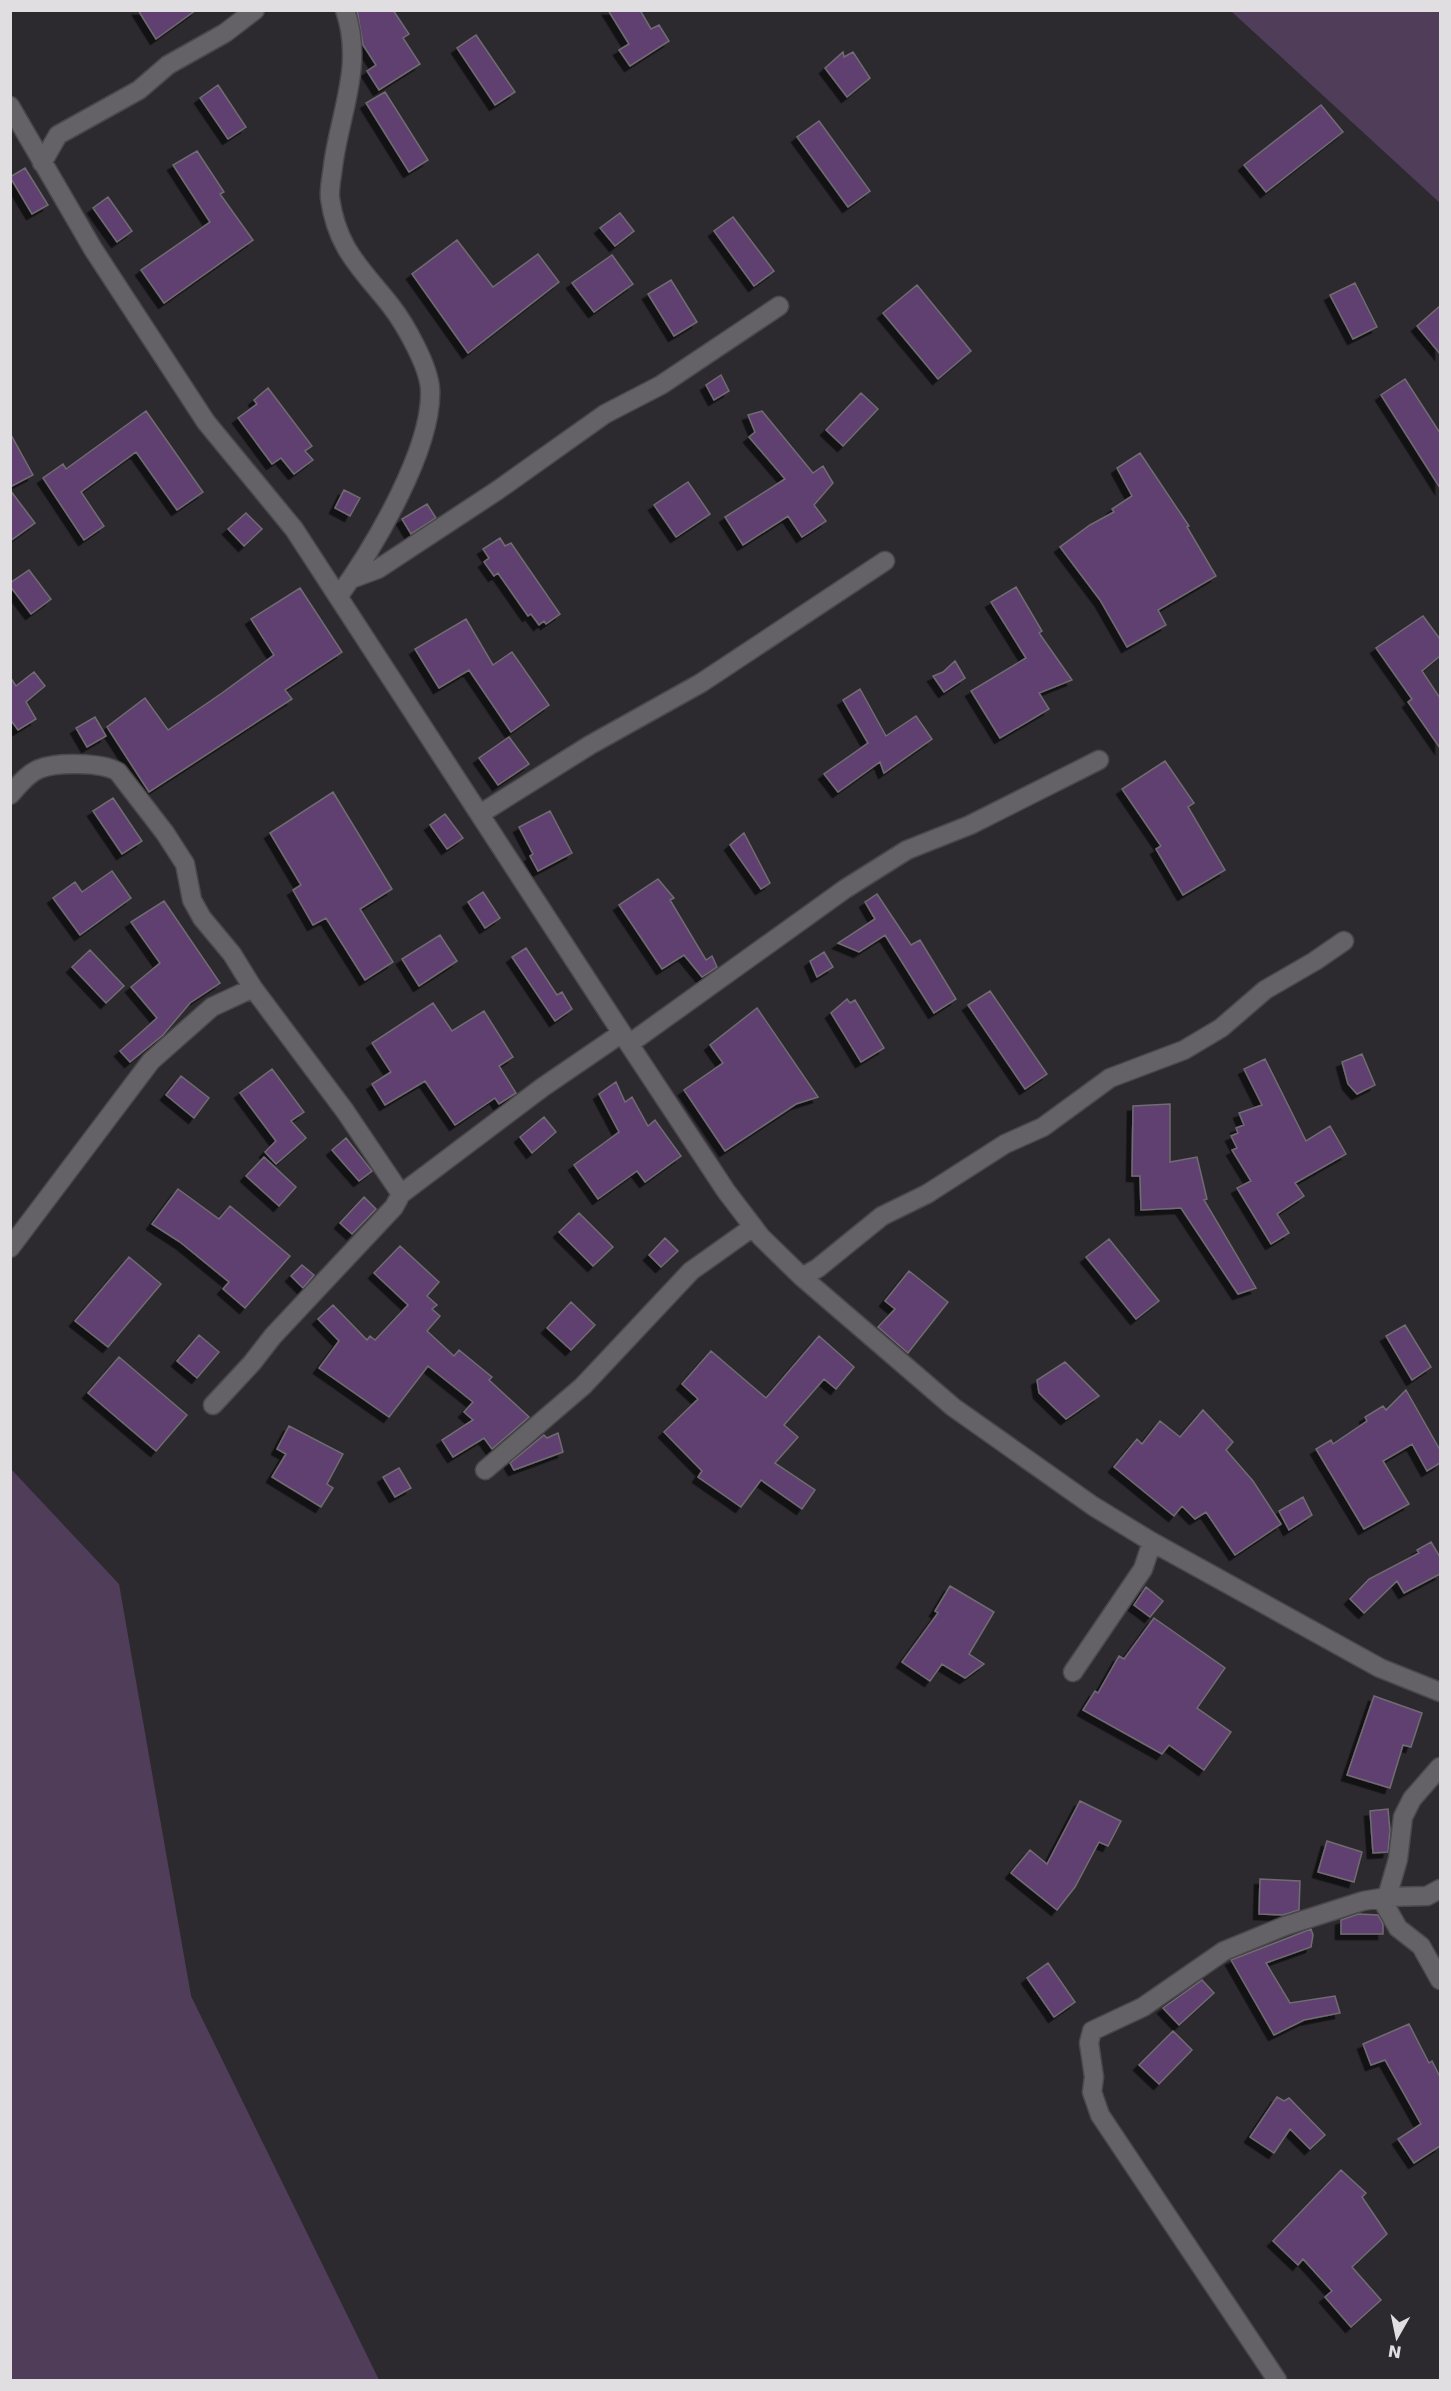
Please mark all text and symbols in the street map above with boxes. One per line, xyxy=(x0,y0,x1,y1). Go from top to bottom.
north arrow xyxy=(1367,2307,1427,2367)
text: N xyxy=(1387,2341,1403,2362)

